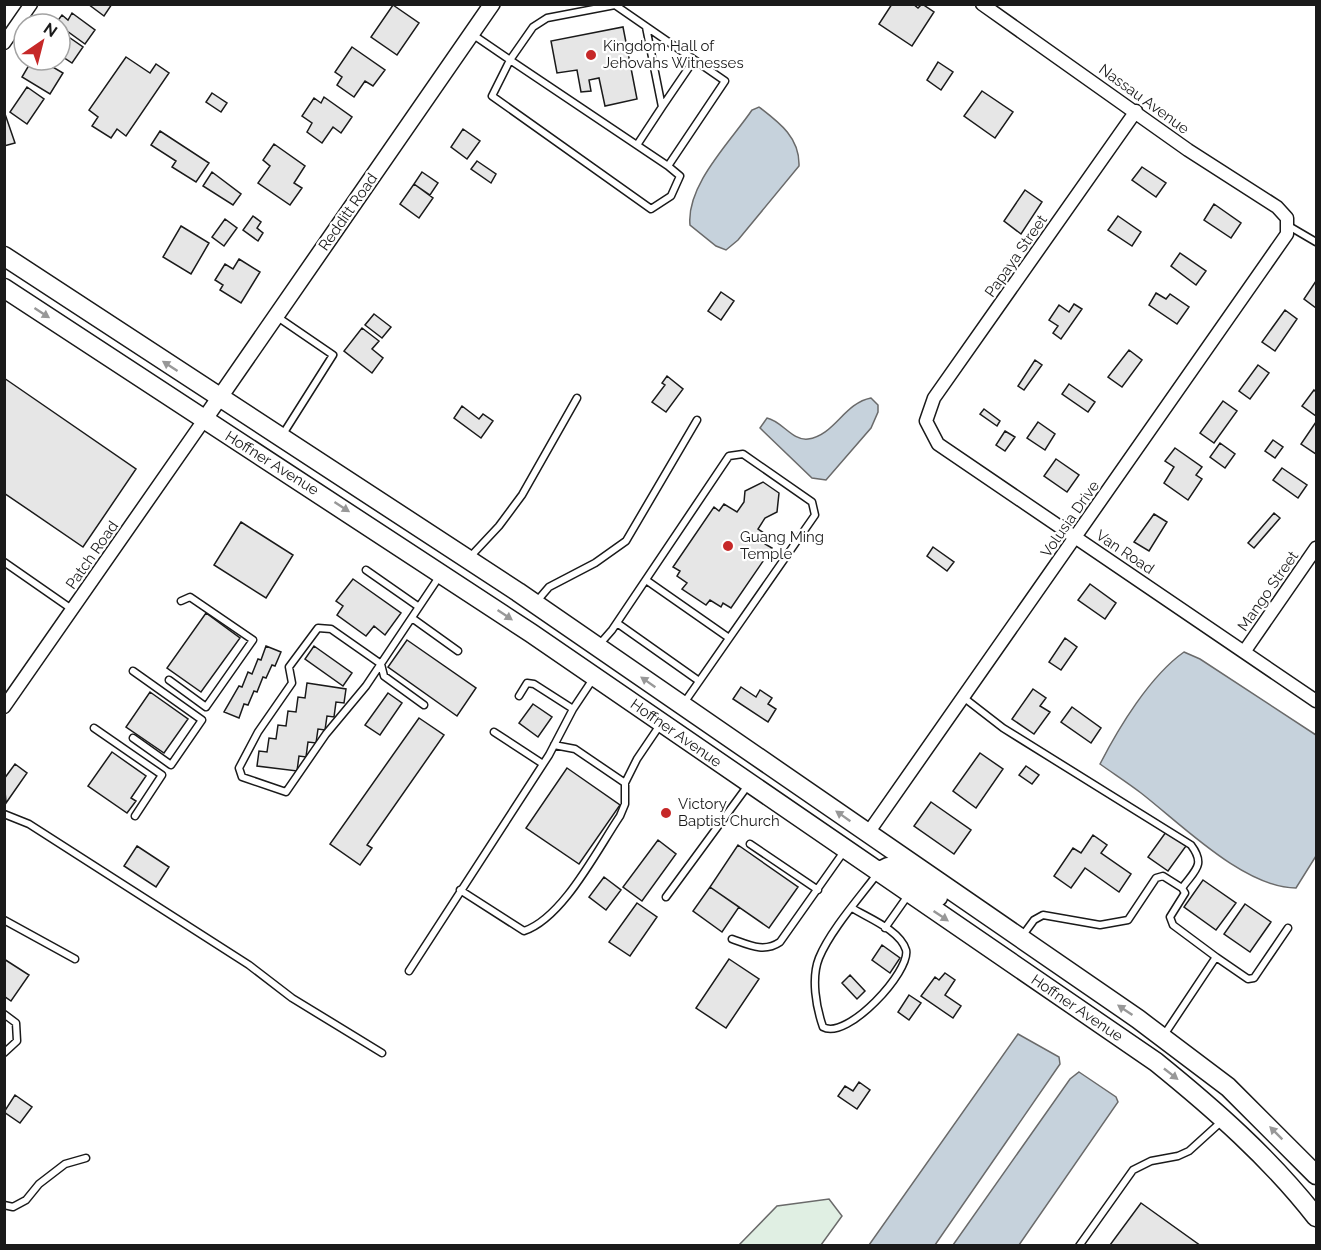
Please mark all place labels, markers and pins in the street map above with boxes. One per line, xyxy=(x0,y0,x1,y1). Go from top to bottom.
place label: Kingdom Hall of Jehovahs Witnesses xyxy=(603,37,744,72)
marker: Kingdom Hall of Jehovahs Witnesses xyxy=(584,48,598,62)
place label: Guang Ming Temple xyxy=(740,528,824,563)
marker: Guang Ming Temple xyxy=(721,539,735,553)
place label: Victory Baptist Church xyxy=(678,795,780,830)
marker: Victory Baptist Church xyxy=(659,806,673,820)

